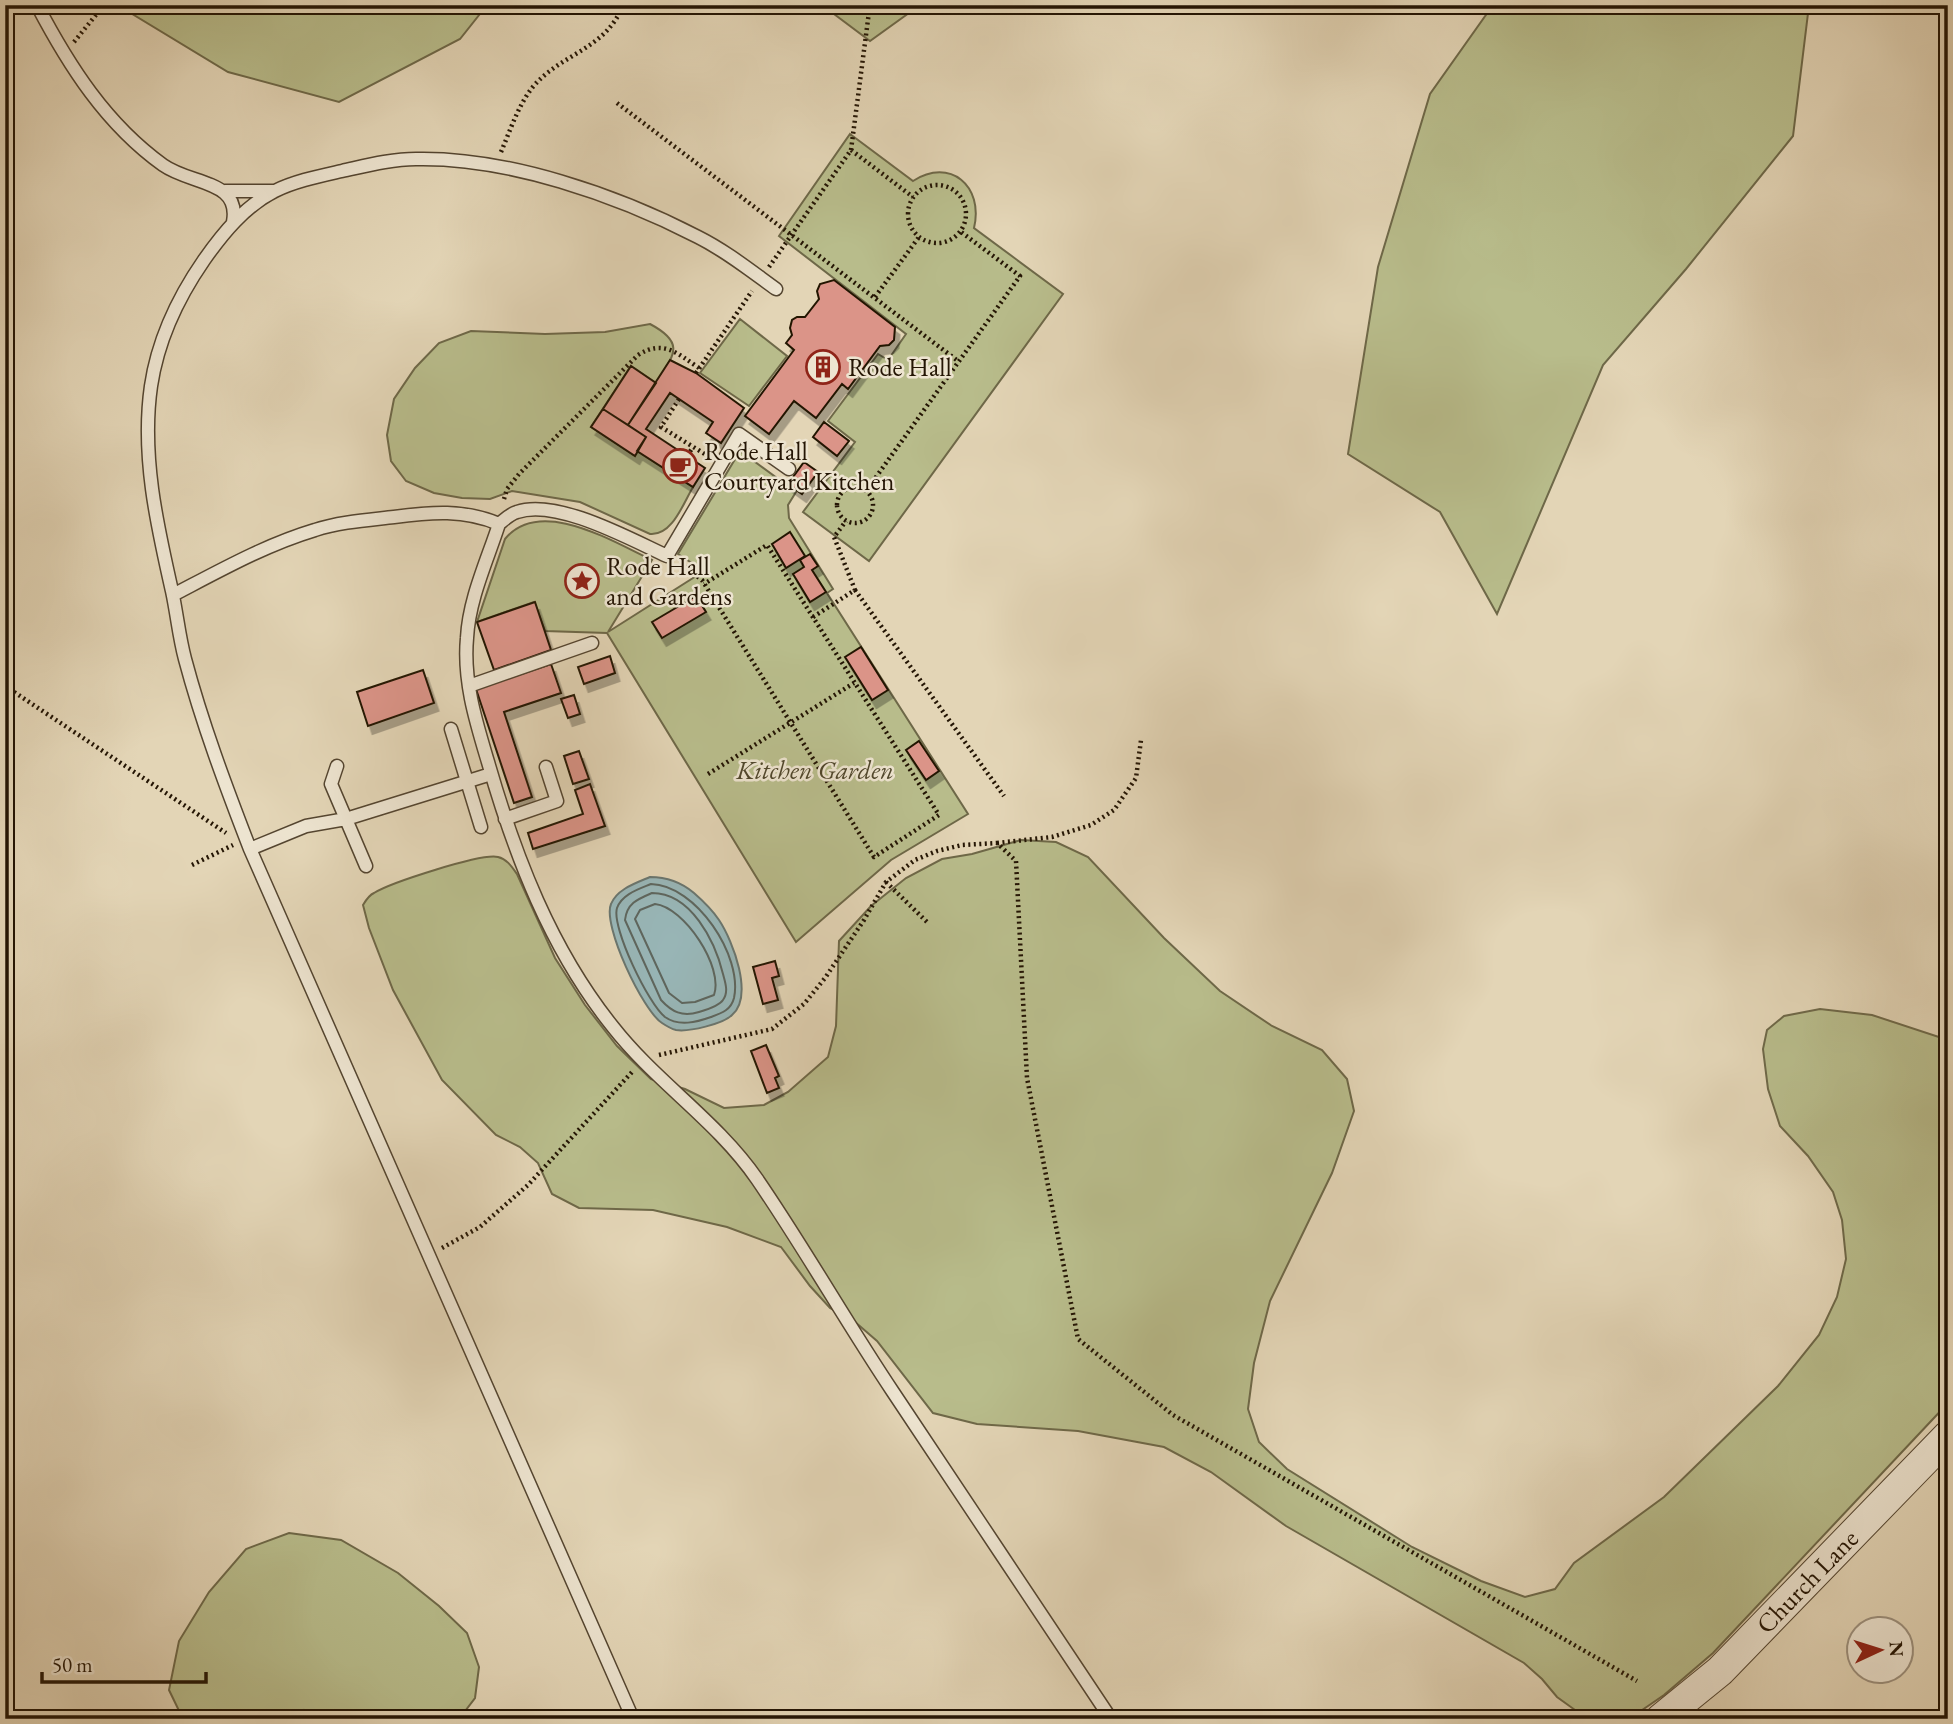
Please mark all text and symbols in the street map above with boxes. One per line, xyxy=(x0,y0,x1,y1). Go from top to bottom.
building icon: Rode Hall xyxy=(804,348,842,386)
place label: Rode Hall xyxy=(848,350,952,384)
place label: Rode Hall Courtyard Kitchen xyxy=(704,434,895,498)
cafe icon: Rode Hall Courtyard Kitchen xyxy=(661,447,699,485)
place label: Rode Hall and Gardens xyxy=(606,549,732,613)
place icon: Rode Hall and Gardens xyxy=(563,562,601,600)
park label: Kitchen Garden xyxy=(735,753,894,787)
street label: Church Lane xyxy=(1749,1522,1865,1641)
north arrow xyxy=(1844,1616,1914,1686)
scale bar xyxy=(42,1640,206,1684)
text: N xyxy=(1883,1640,1910,1658)
text: 50 m xyxy=(52,1651,93,1678)

